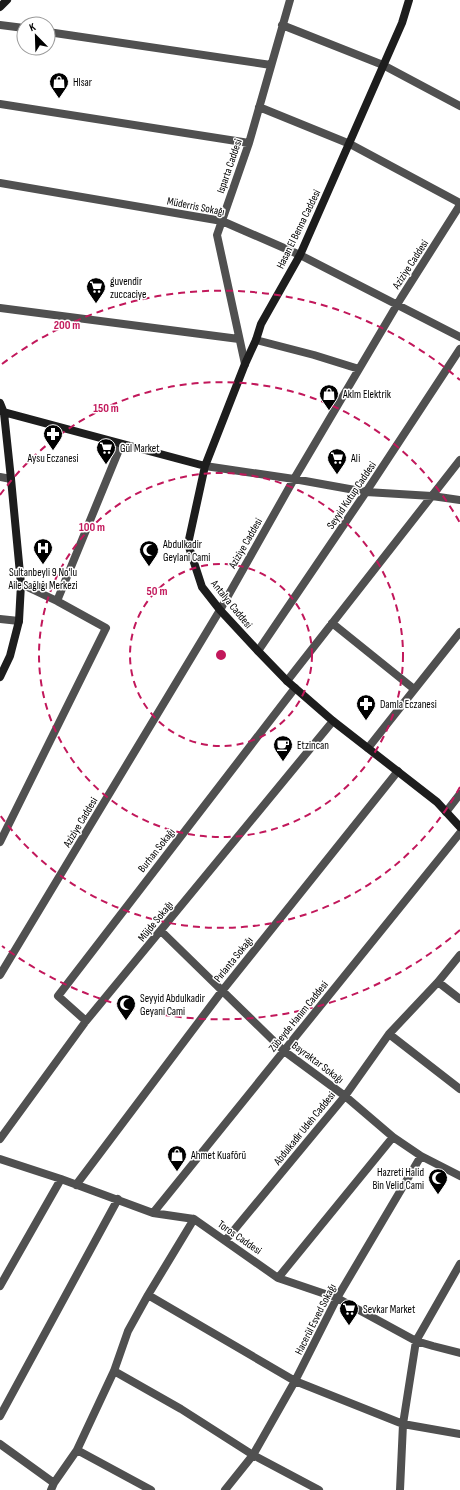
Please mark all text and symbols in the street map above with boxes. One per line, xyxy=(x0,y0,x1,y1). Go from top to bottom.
north arrow xyxy=(16,16,56,56)
text: K xyxy=(27,20,38,34)
shop icon: Hlsar xyxy=(48,71,70,99)
place label: Hlsar xyxy=(73,76,92,89)
street label: Isparta Caddesi xyxy=(214,137,245,195)
street label: Hasan El Benna Caddesi xyxy=(274,188,323,271)
street label: Müderris Sokağı xyxy=(166,195,226,218)
street label: Aziziye Caddesi xyxy=(389,237,431,292)
place label: guvendir zuccaciye xyxy=(110,275,146,301)
supermarket icon: guvendir zuccaciye xyxy=(85,276,107,304)
text: 200 m xyxy=(54,318,80,333)
shop icon: Aklm Elektrik xyxy=(318,383,340,411)
place label: Aklm Elektrik xyxy=(342,388,392,401)
text: 150 m xyxy=(93,401,119,416)
pharmacy icon: Aysu Eczanesi xyxy=(42,423,64,451)
supermarket icon: Gül Market xyxy=(95,437,117,465)
place label: Gül Market xyxy=(120,442,160,455)
supermarket icon: Ali xyxy=(326,447,348,475)
place label: Aysu Eczanesi xyxy=(26,452,79,465)
place label: Ali xyxy=(350,452,360,465)
street label: Seyyid Kutup Caddesi xyxy=(324,459,379,531)
street label: Aziziye Caddesi xyxy=(225,516,265,572)
text: 100 m xyxy=(79,520,105,535)
hospital icon: Sultanbeyli 9 No'lu Aile Sağlığı Merkezi xyxy=(32,537,54,565)
place label: Abdulkadir Geylani Cami xyxy=(162,538,210,564)
mosque icon: Abdulkadir Geylani Cami xyxy=(138,539,160,567)
place label: Sultanbeyli 9 No'lu Aile Sağlığı Merkezi xyxy=(7,566,78,592)
street label: Antalya Caddesi xyxy=(208,577,255,631)
text: 50 m xyxy=(147,584,167,599)
centre of rings xyxy=(214,648,228,662)
pharmacy icon: Damla Eczanesi xyxy=(355,693,377,721)
place label: Damla Eczanesi xyxy=(380,698,437,711)
cafe icon: Etzincan xyxy=(272,734,294,762)
place label: Etzincan xyxy=(297,739,329,752)
street label: Aziziye Caddesi xyxy=(60,795,100,851)
street label: Burhan Sokağı xyxy=(135,826,178,875)
street label: Müjde Sokağı xyxy=(135,899,176,944)
street label: Pırlanta Sokağı xyxy=(211,934,256,985)
street label: Zübeyde Hanım Caddesi xyxy=(266,978,331,1054)
place label: Seyyid Abdulkadir Geyani Cami xyxy=(140,992,205,1018)
mosque icon: Seyyid Abdulkadir Geyani Cami xyxy=(115,993,137,1021)
street label: Bayraktar Sokağı xyxy=(289,1039,346,1086)
street label: Abdulkadir Udeh Caddesi xyxy=(270,1089,338,1168)
shop icon: Ahmet Kuaförü xyxy=(166,1144,188,1172)
place label: Ahmet Kuaförü xyxy=(190,1149,246,1162)
place label: Hazreti Halid Bin Velid Cami xyxy=(372,1166,424,1192)
mosque icon: Hazreti Halid Bin Velid Cami xyxy=(427,1167,449,1195)
street label: Toros Caddesi xyxy=(215,1218,264,1257)
street label: Hacerül Esved Sokağı xyxy=(292,1282,339,1357)
supermarket icon: Sevkar Market xyxy=(338,1298,360,1326)
place label: Sevkar Market xyxy=(363,1303,416,1316)

